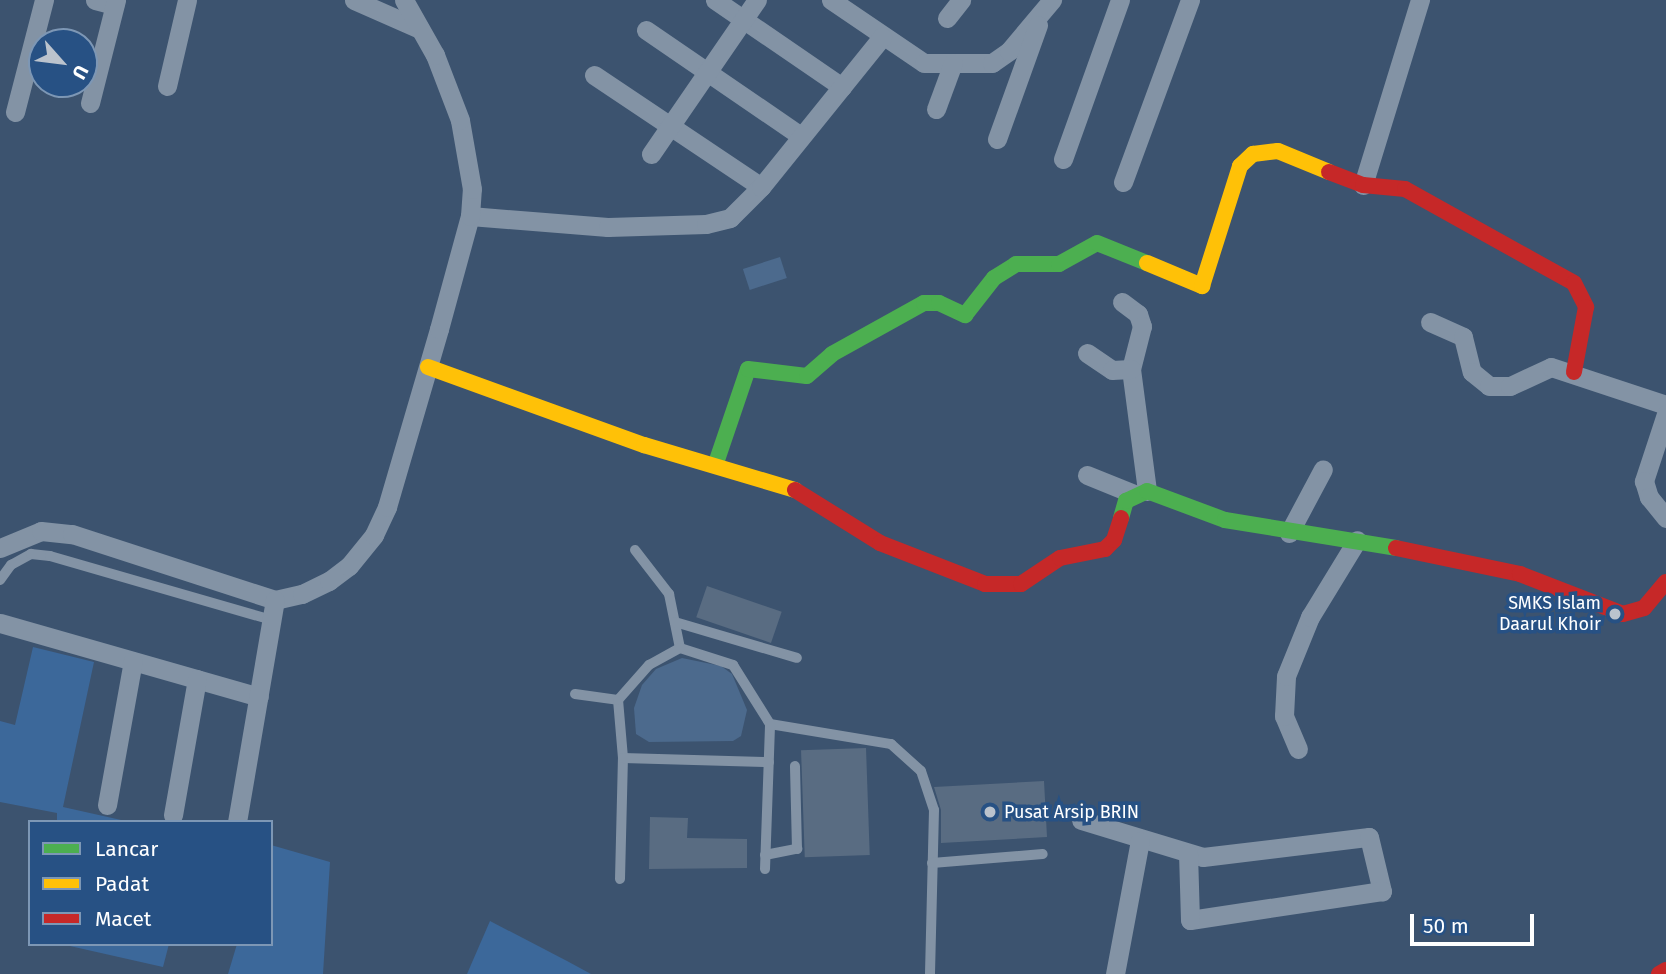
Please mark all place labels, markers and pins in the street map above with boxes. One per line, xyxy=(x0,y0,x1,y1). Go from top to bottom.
place label: SMKS Islam Daarul Khoir xyxy=(1499,593,1601,636)
marker: SMKS Islam Daarul Khoir xyxy=(1607,606,1623,622)
place label: Pusat Arsip BRIN xyxy=(1004,801,1139,823)
marker: Pusat Arsip BRIN xyxy=(982,804,998,820)

